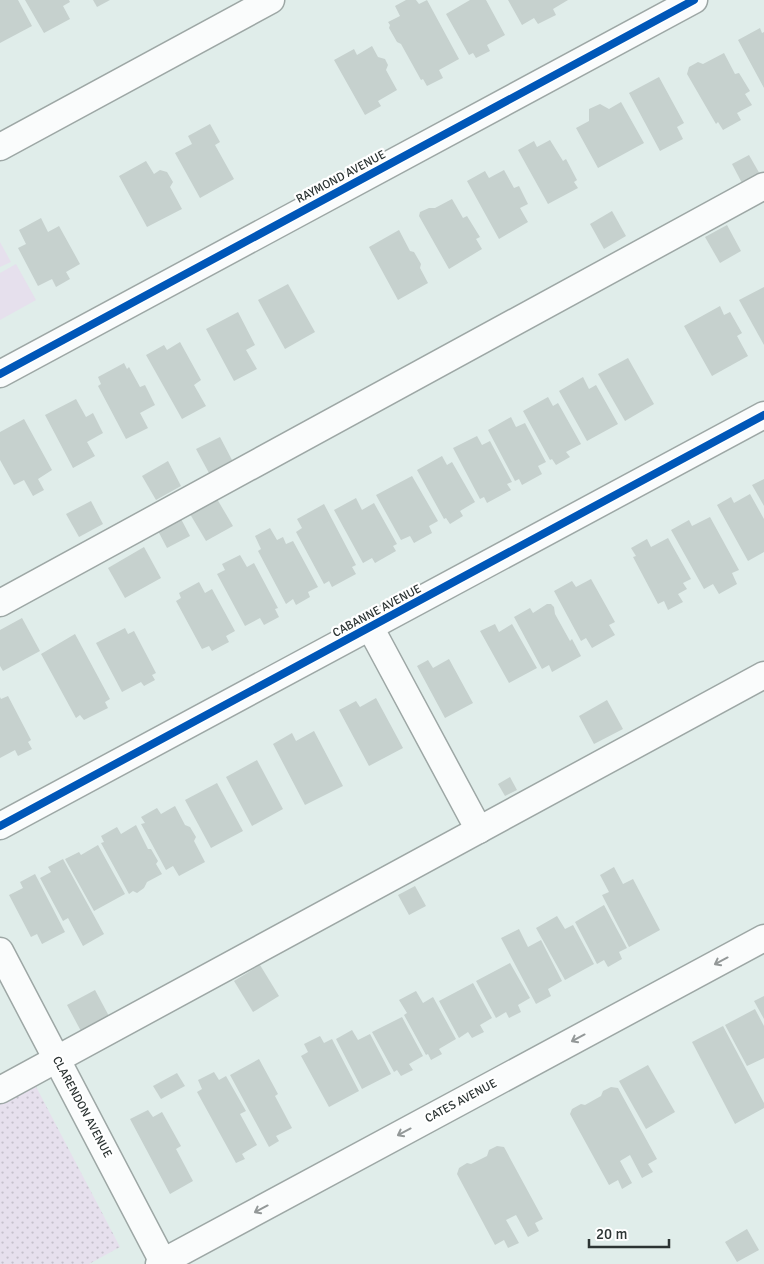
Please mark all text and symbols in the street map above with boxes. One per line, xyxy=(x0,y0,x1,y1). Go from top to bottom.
street label: RAYMOND AVENUE xyxy=(294,147,388,207)
street label: CABANNE AVENUE xyxy=(330,581,424,641)
one-way arrow xyxy=(714,957,729,966)
one-way arrow xyxy=(571,1034,586,1043)
street label: CLARENDON AVENUE xyxy=(49,1054,115,1160)
street label: CATES AVENUE xyxy=(422,1076,500,1126)
one-way arrow xyxy=(397,1127,412,1137)
one-way arrow xyxy=(254,1205,269,1214)
scale bar xyxy=(589,1216,669,1248)
text: 20 m xyxy=(596,1225,627,1243)

